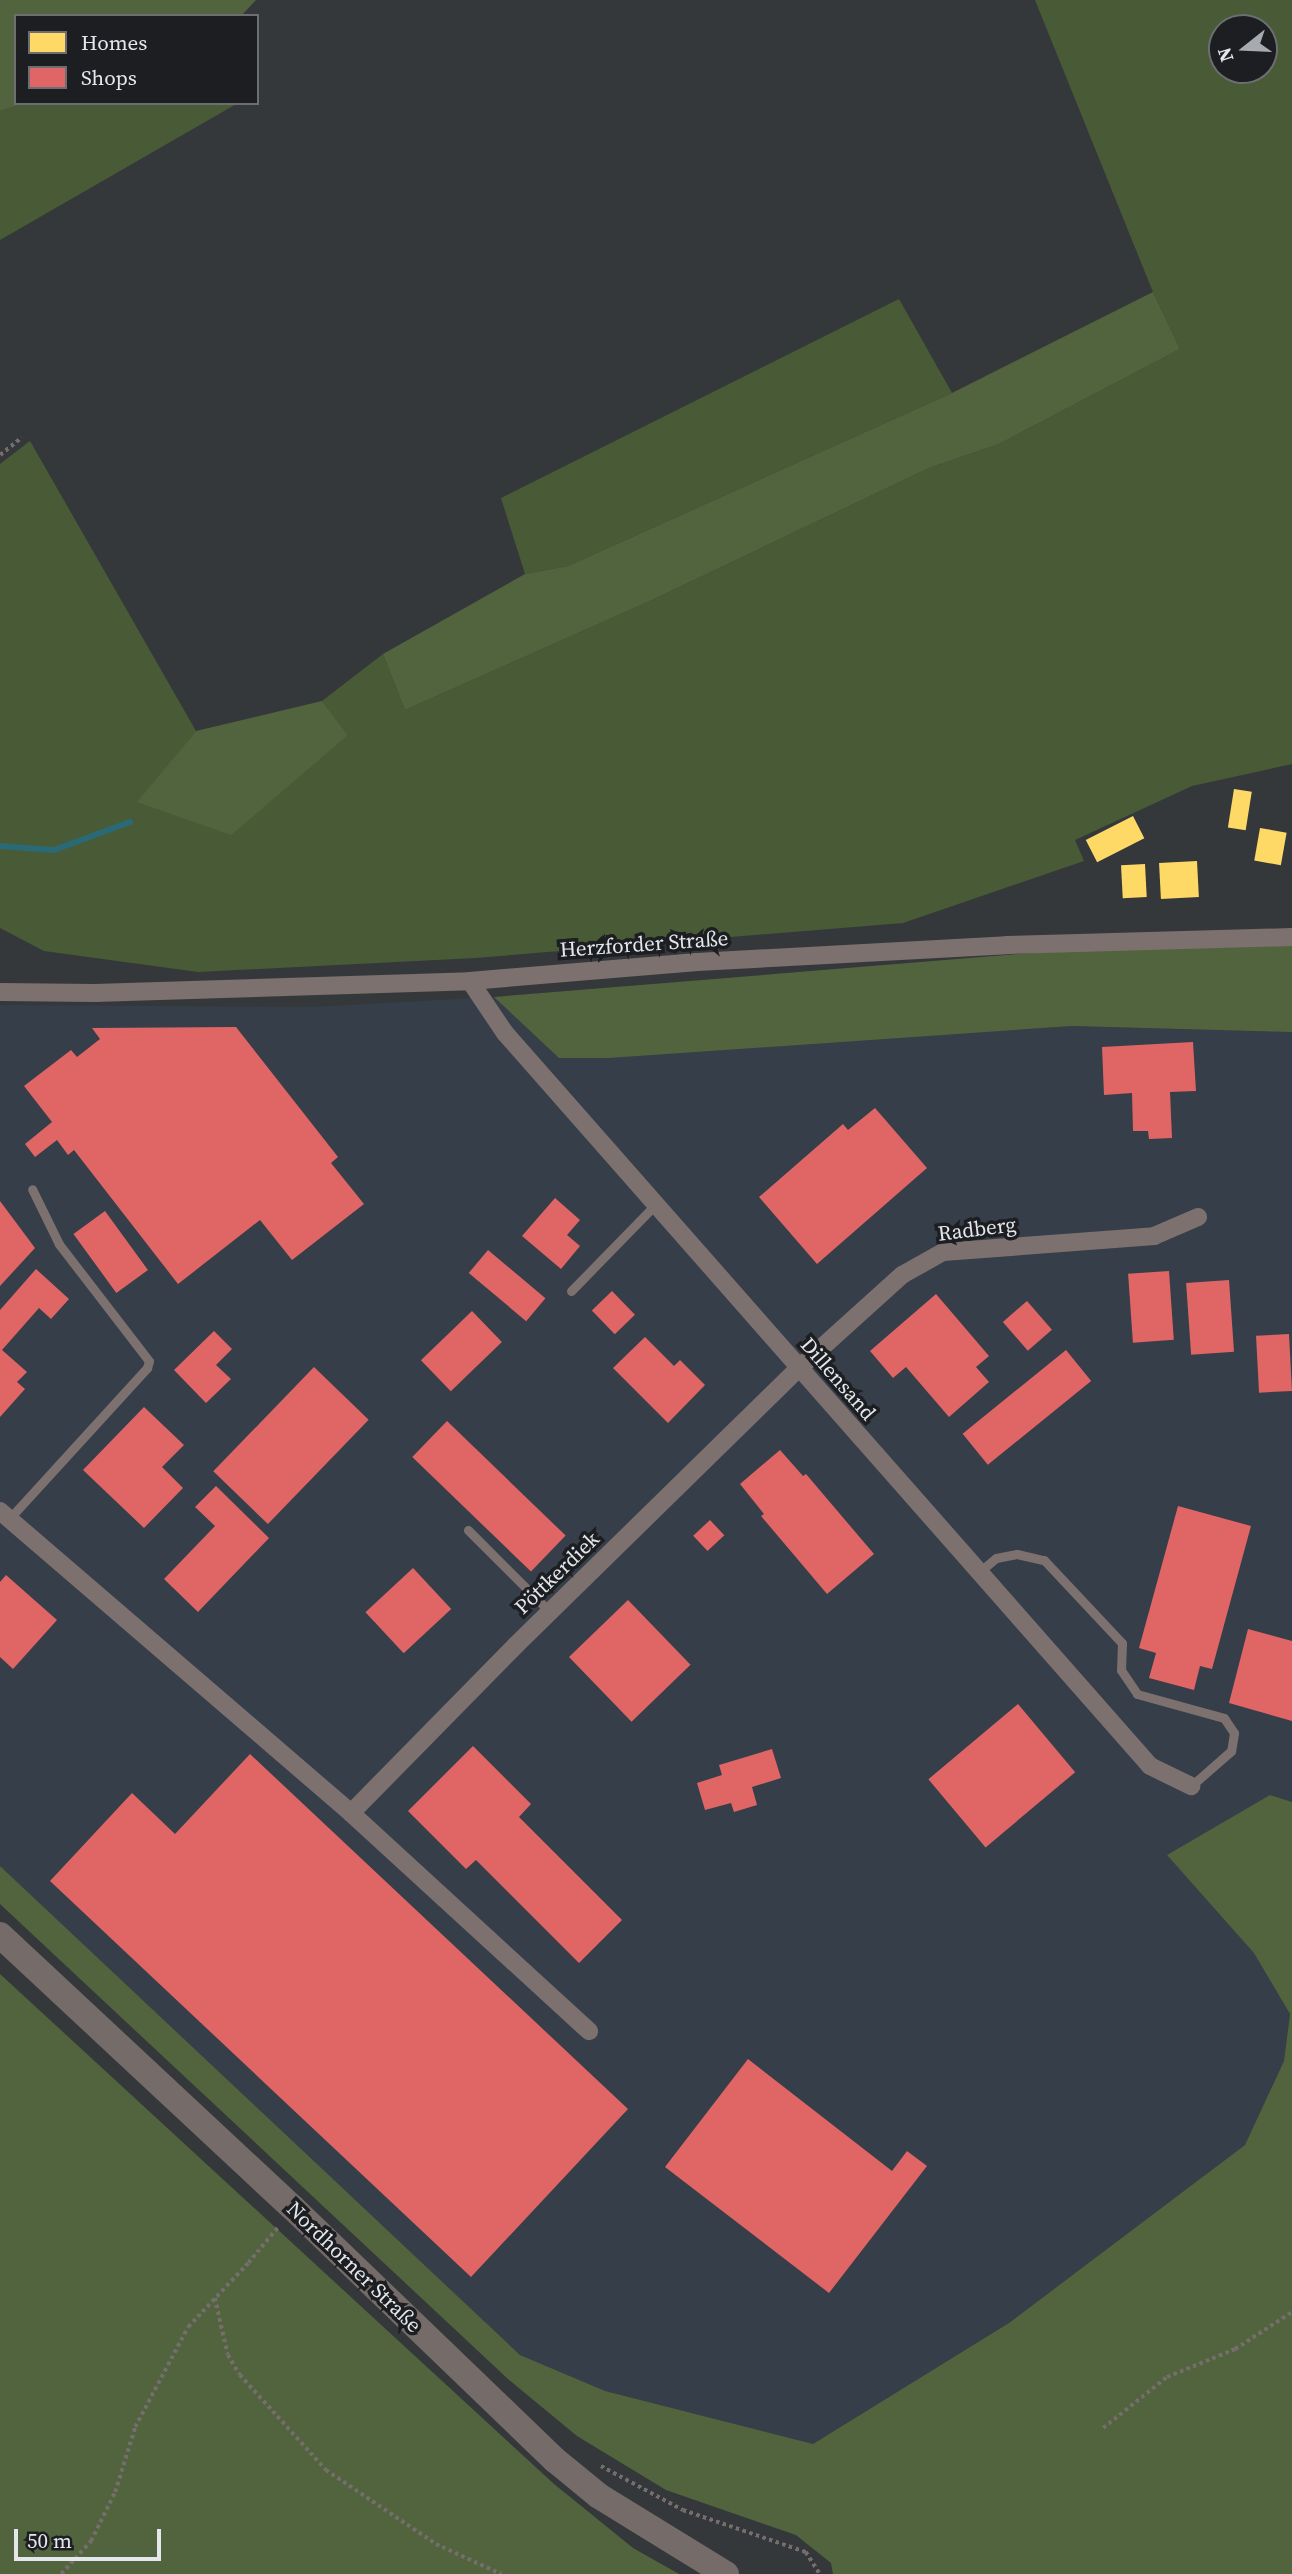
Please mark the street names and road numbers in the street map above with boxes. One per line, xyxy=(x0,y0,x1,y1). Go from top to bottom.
street label: Herzforder Straße xyxy=(559,926,729,962)
street label: Radberg xyxy=(936,1212,1018,1246)
street label: Dillensand xyxy=(795,1332,881,1426)
street label: Pöttkerdiek xyxy=(510,1527,604,1619)
street label: Nordhorner Straße xyxy=(281,2196,427,2338)

